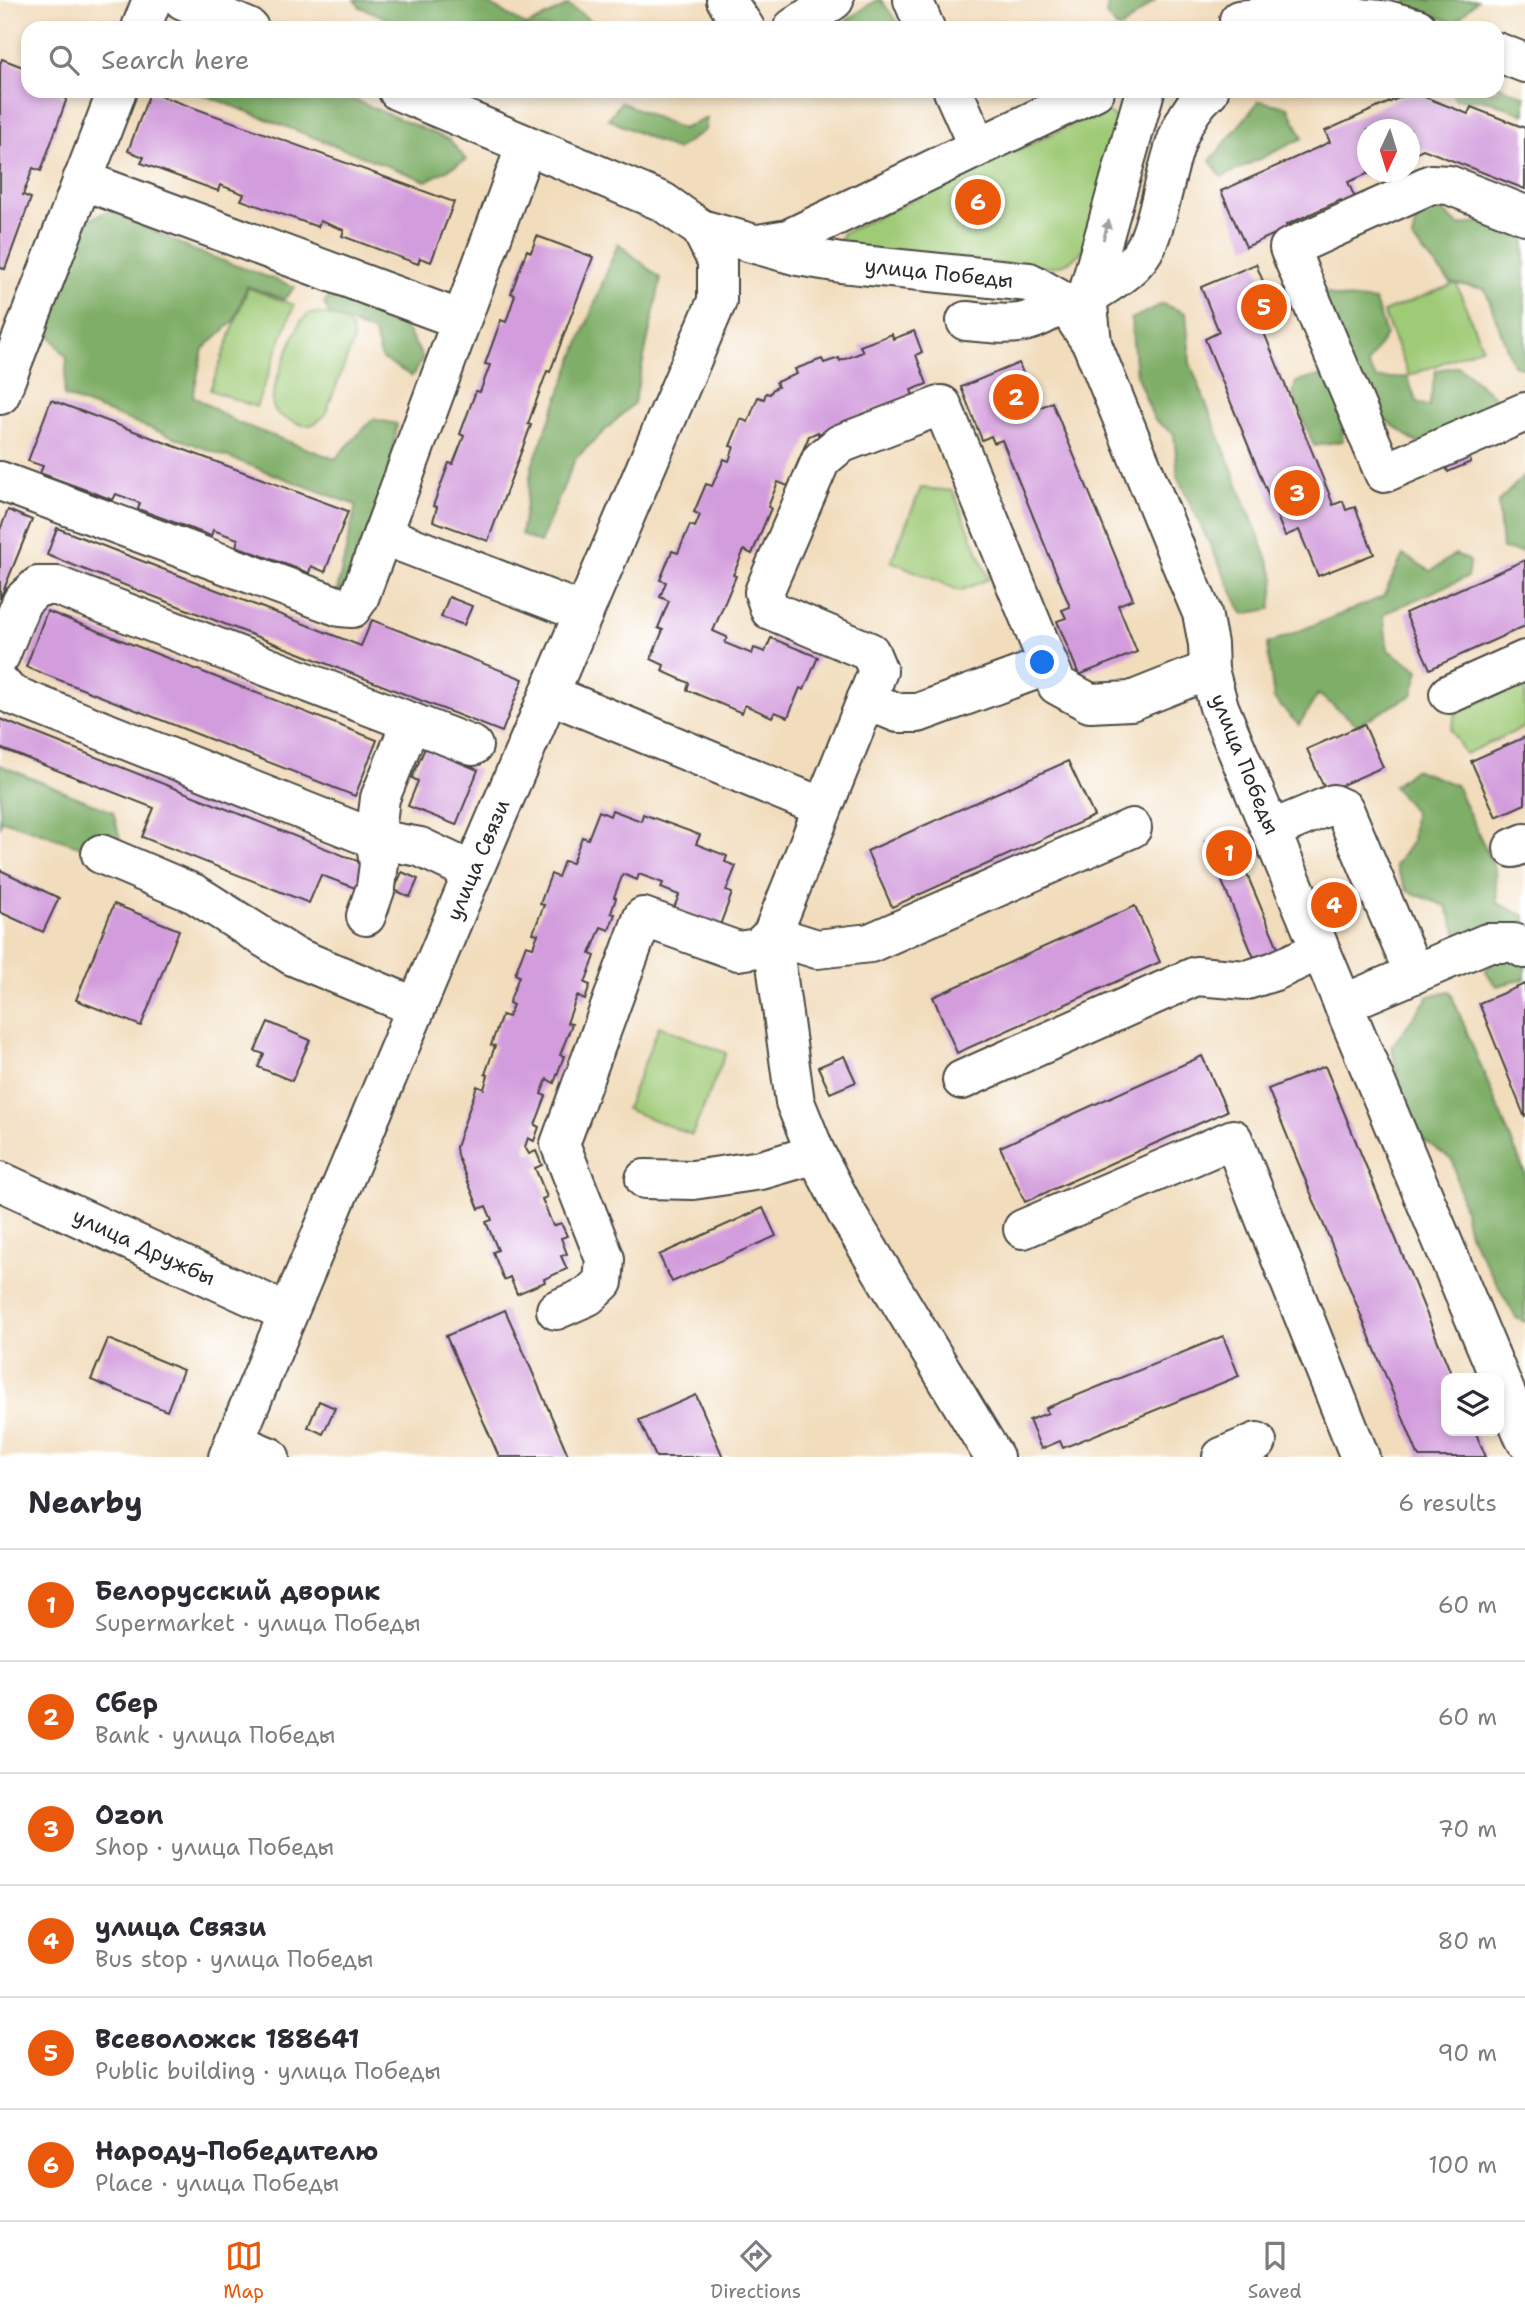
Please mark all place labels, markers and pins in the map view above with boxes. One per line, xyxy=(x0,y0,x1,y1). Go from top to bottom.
pin: 6 xyxy=(955,176,1001,228)
pin: 5 xyxy=(1241,281,1287,333)
pin: 2 xyxy=(993,371,1039,423)
pin: 3 xyxy=(1274,467,1320,519)
pin: 1 xyxy=(1206,827,1252,879)
pin: 4 xyxy=(1311,879,1357,931)

